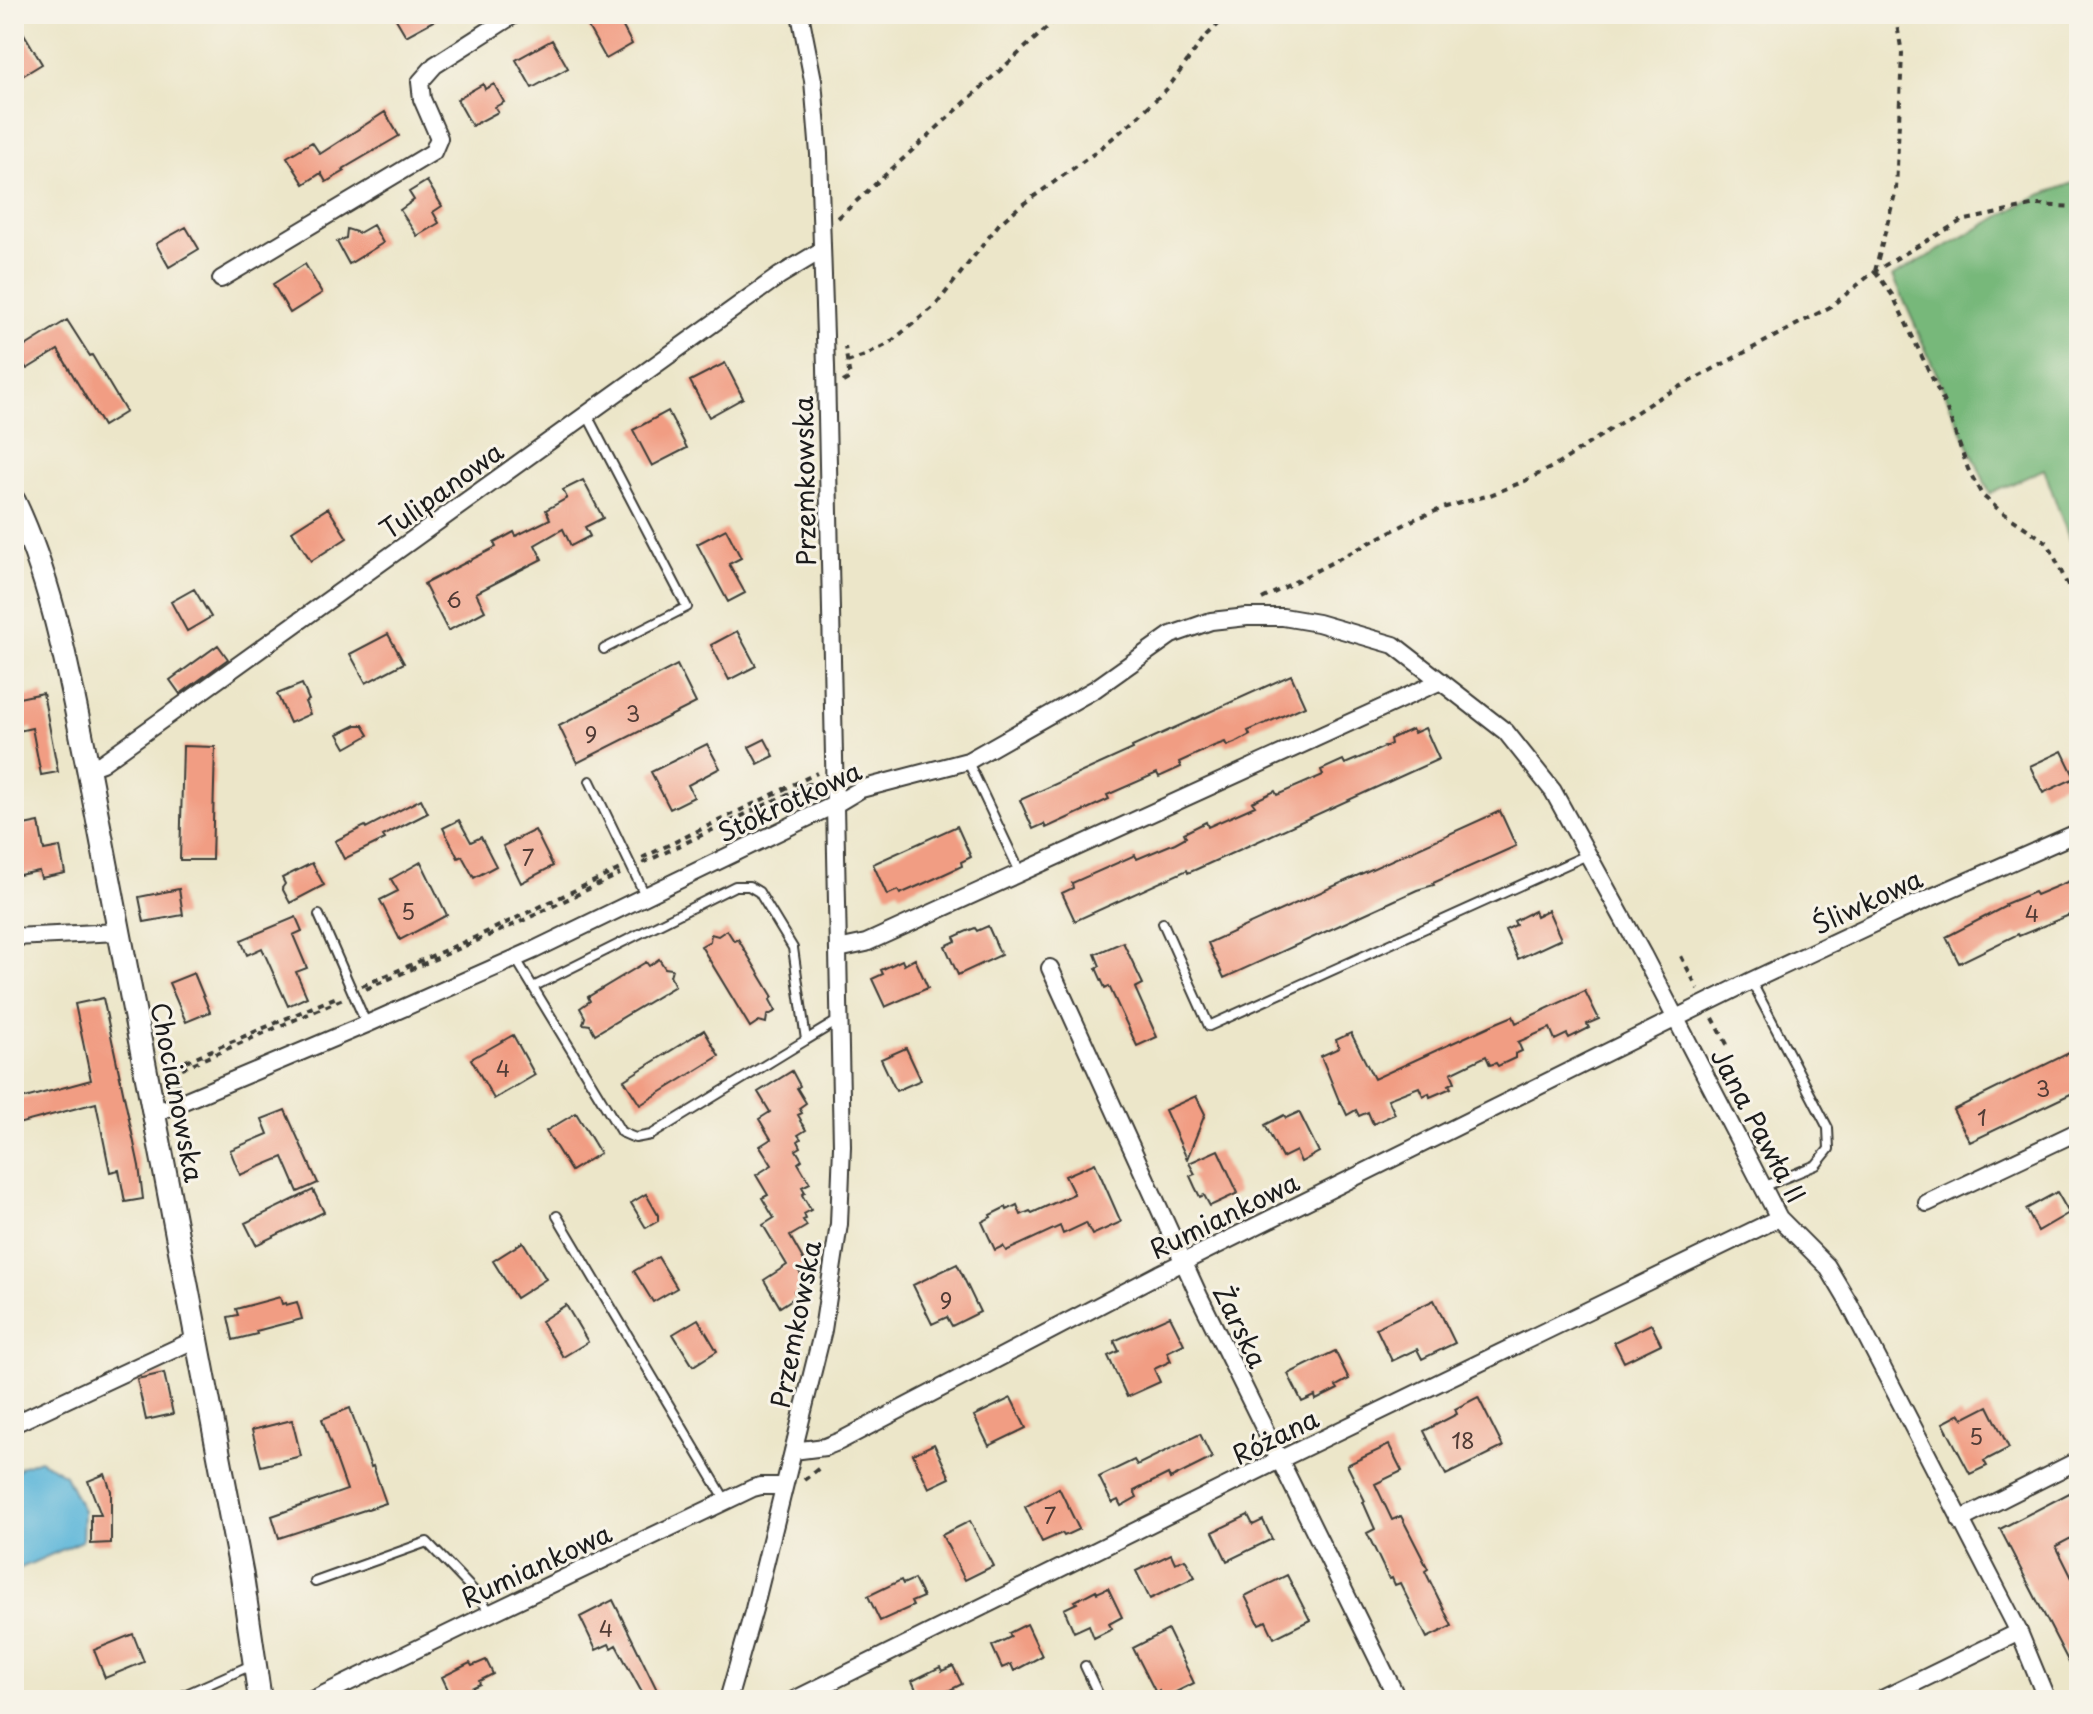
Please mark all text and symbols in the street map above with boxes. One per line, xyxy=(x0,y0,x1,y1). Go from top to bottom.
street label: Przemkowska xyxy=(783,395,825,566)
street label: Tulipanowa xyxy=(371,431,511,548)
house number: 6 xyxy=(446,582,462,615)
house number: 3 xyxy=(626,696,640,729)
house number: 9 xyxy=(585,717,597,750)
street label: Stokrotkowa xyxy=(711,750,868,851)
house number: 7 xyxy=(522,840,534,873)
street label: Śliwkowa xyxy=(1805,858,1929,944)
house number: 5 xyxy=(401,894,415,927)
house number: 4 xyxy=(2025,896,2039,929)
street label: Chocianowska xyxy=(141,999,215,1186)
street label: Jana Pawła II xyxy=(1702,1041,1816,1209)
house number: 4 xyxy=(496,1051,510,1084)
house number: 3 xyxy=(2036,1071,2050,1104)
house number: 1 xyxy=(1977,1100,1987,1133)
street label: Rumiankowa xyxy=(1143,1162,1306,1268)
street label: Przemkowska xyxy=(760,1236,831,1411)
street label: Żarska xyxy=(1204,1278,1278,1375)
house number: 9 xyxy=(940,1283,952,1316)
street label: Różana xyxy=(1225,1398,1326,1474)
house number: 5 xyxy=(1969,1419,1983,1452)
house number: 18 xyxy=(1451,1423,1475,1456)
house number: 7 xyxy=(1044,1498,1056,1531)
street label: Rumiankowa xyxy=(454,1513,618,1617)
house number: 4 xyxy=(599,1611,613,1644)

